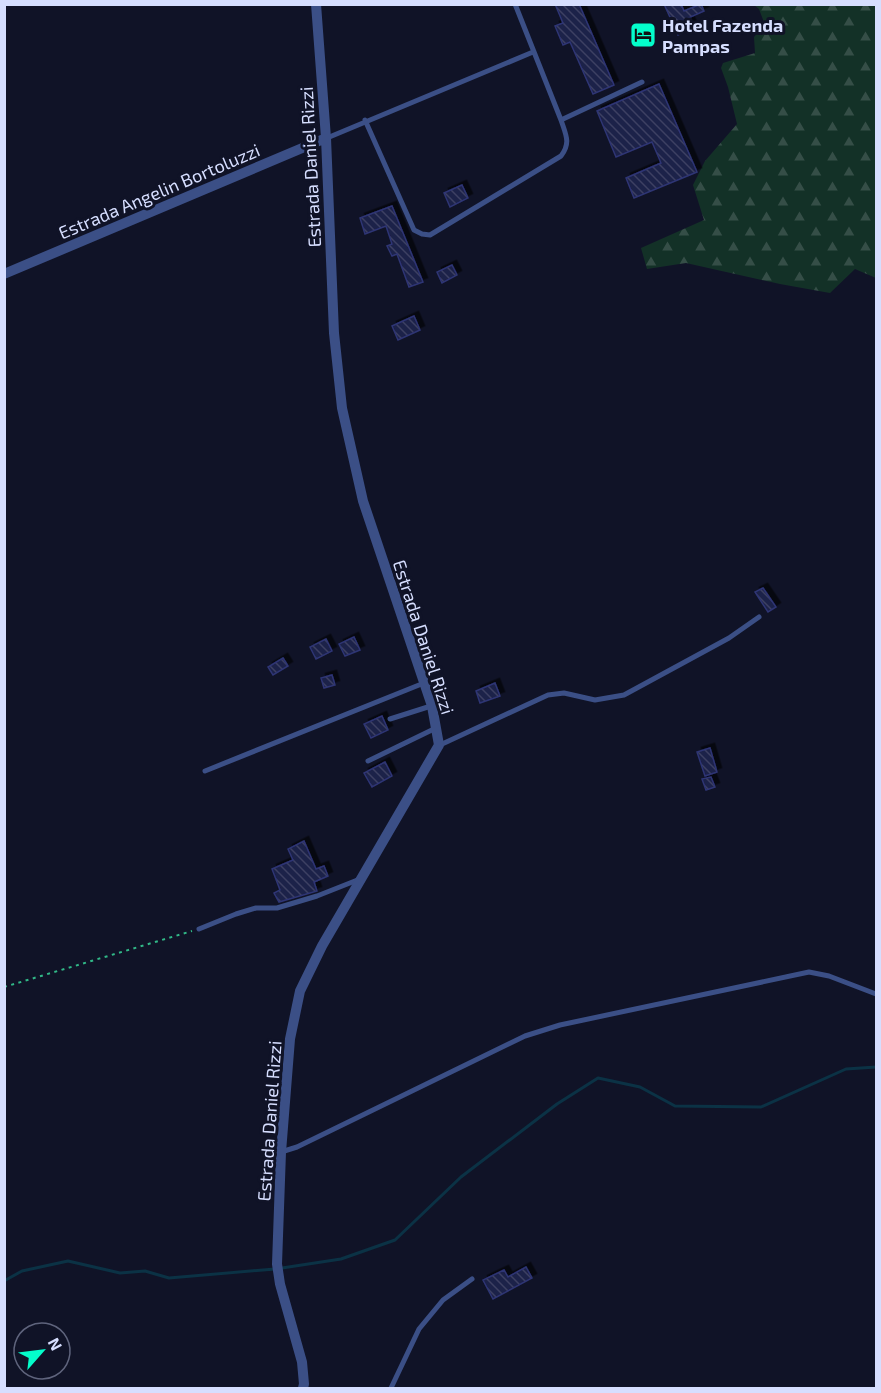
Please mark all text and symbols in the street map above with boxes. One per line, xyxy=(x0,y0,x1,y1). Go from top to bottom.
place label: Hotel Fazenda Pampas xyxy=(662,14,783,57)
hotel icon: Hotel Fazenda Pampas xyxy=(628,20,658,50)
street label: Estrada Daniel Rizzi xyxy=(295,86,325,248)
street label: Estrada Angelin Bortoluzzi xyxy=(55,139,263,243)
street label: Estrada Daniel Rizzi xyxy=(389,557,459,717)
street label: Estrada Daniel Rizzi xyxy=(252,1040,286,1202)
north arrow xyxy=(12,1321,72,1381)
text: N xyxy=(45,1334,67,1353)

